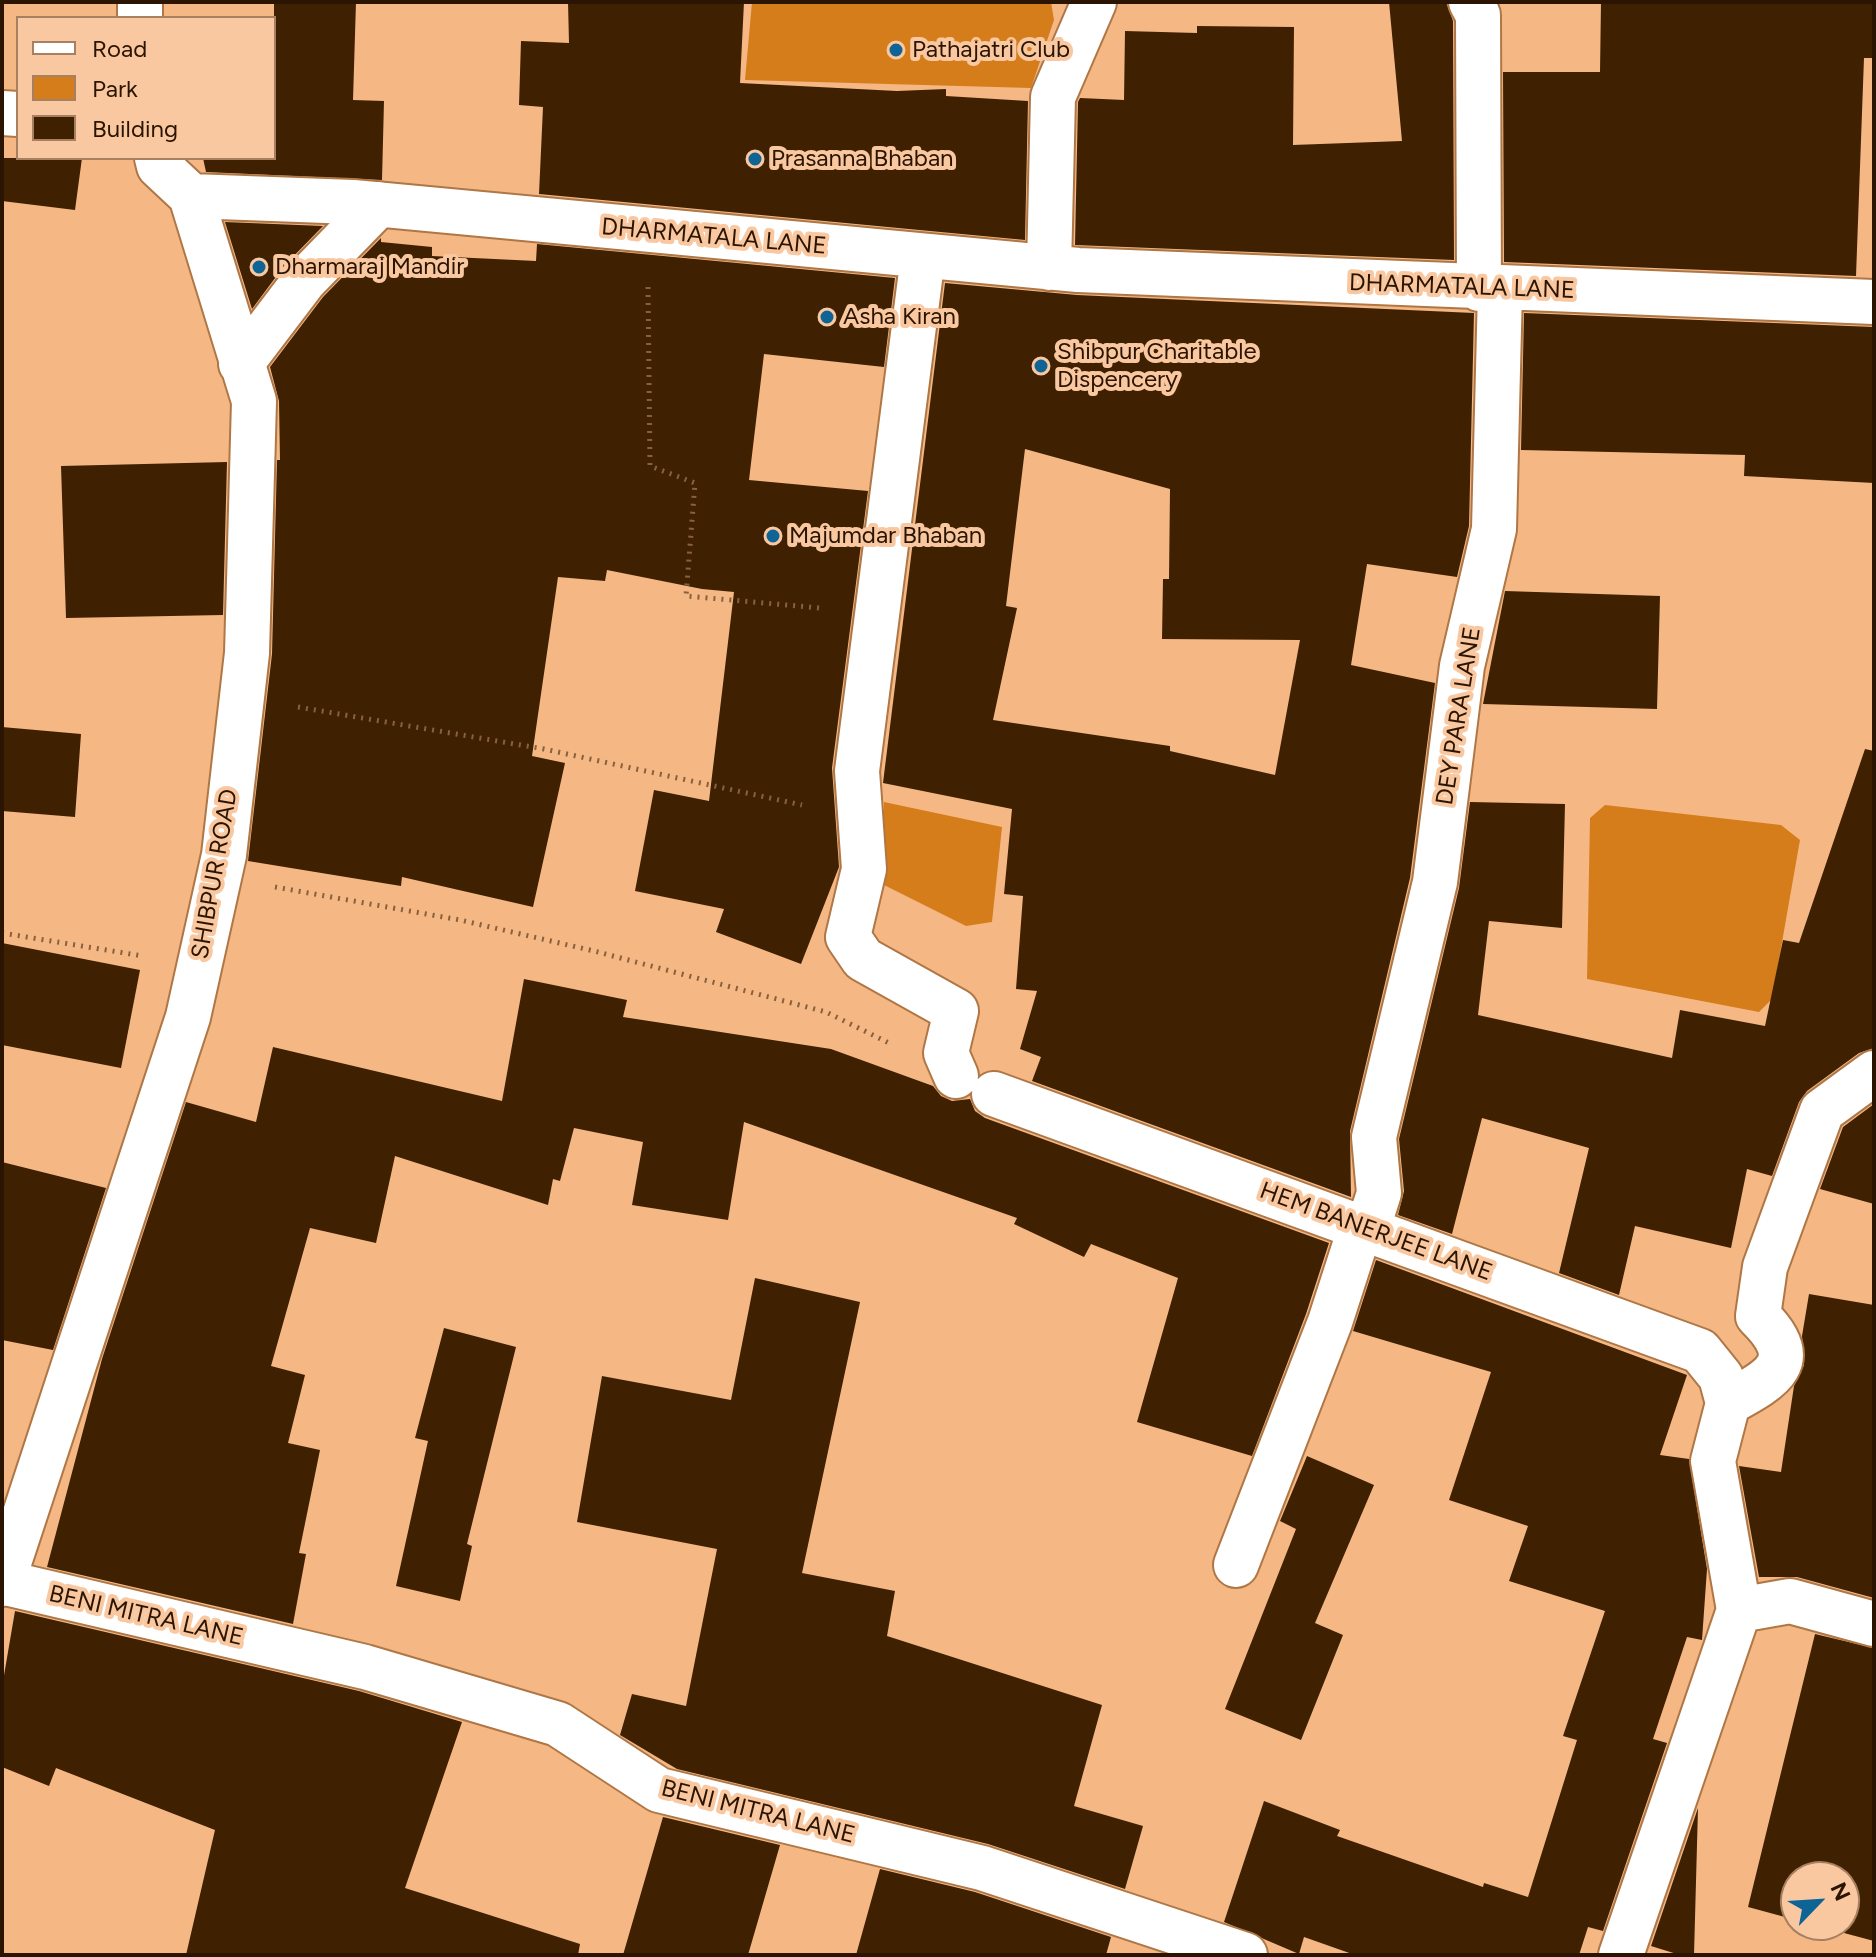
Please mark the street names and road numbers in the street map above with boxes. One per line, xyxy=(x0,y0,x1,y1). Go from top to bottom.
street label: DHARMATALA LANE xyxy=(600,213,828,261)
street label: DHARMATALA LANE xyxy=(1349,269,1575,305)
street label: DEY PARA LANE xyxy=(1431,625,1487,807)
street label: SHIBPUR ROAD xyxy=(186,787,244,961)
street label: HEM BANERJEE LANE xyxy=(1256,1177,1496,1287)
street label: BENI MITRA LANE xyxy=(46,1580,246,1652)
street label: BENI MITRA LANE xyxy=(658,1774,858,1850)

